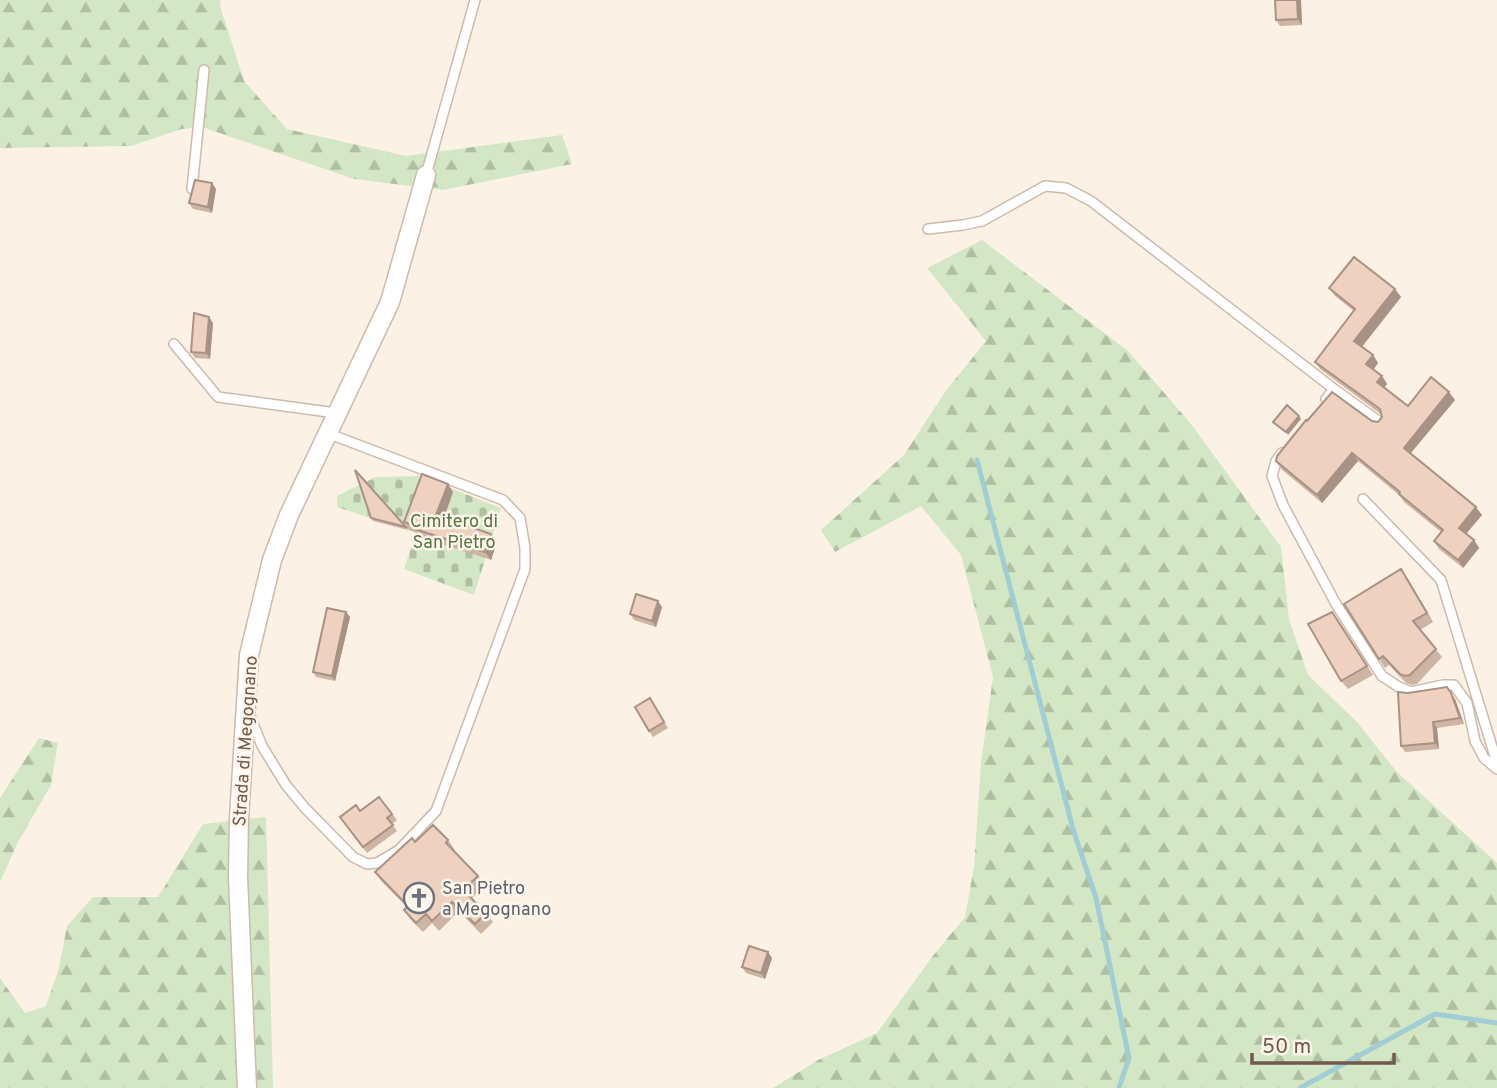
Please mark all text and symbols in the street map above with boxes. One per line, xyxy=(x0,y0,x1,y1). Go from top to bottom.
park label: Cimitero di San Pietro xyxy=(410,511,498,555)
street label: Strada di Megognano xyxy=(229,655,264,827)
place label: San Pietro a Megognano xyxy=(442,878,551,922)
church icon: San Pietro a Megognano xyxy=(402,881,436,915)
scale bar xyxy=(1252,1021,1394,1066)
text: 50 m xyxy=(1262,1034,1311,1061)

